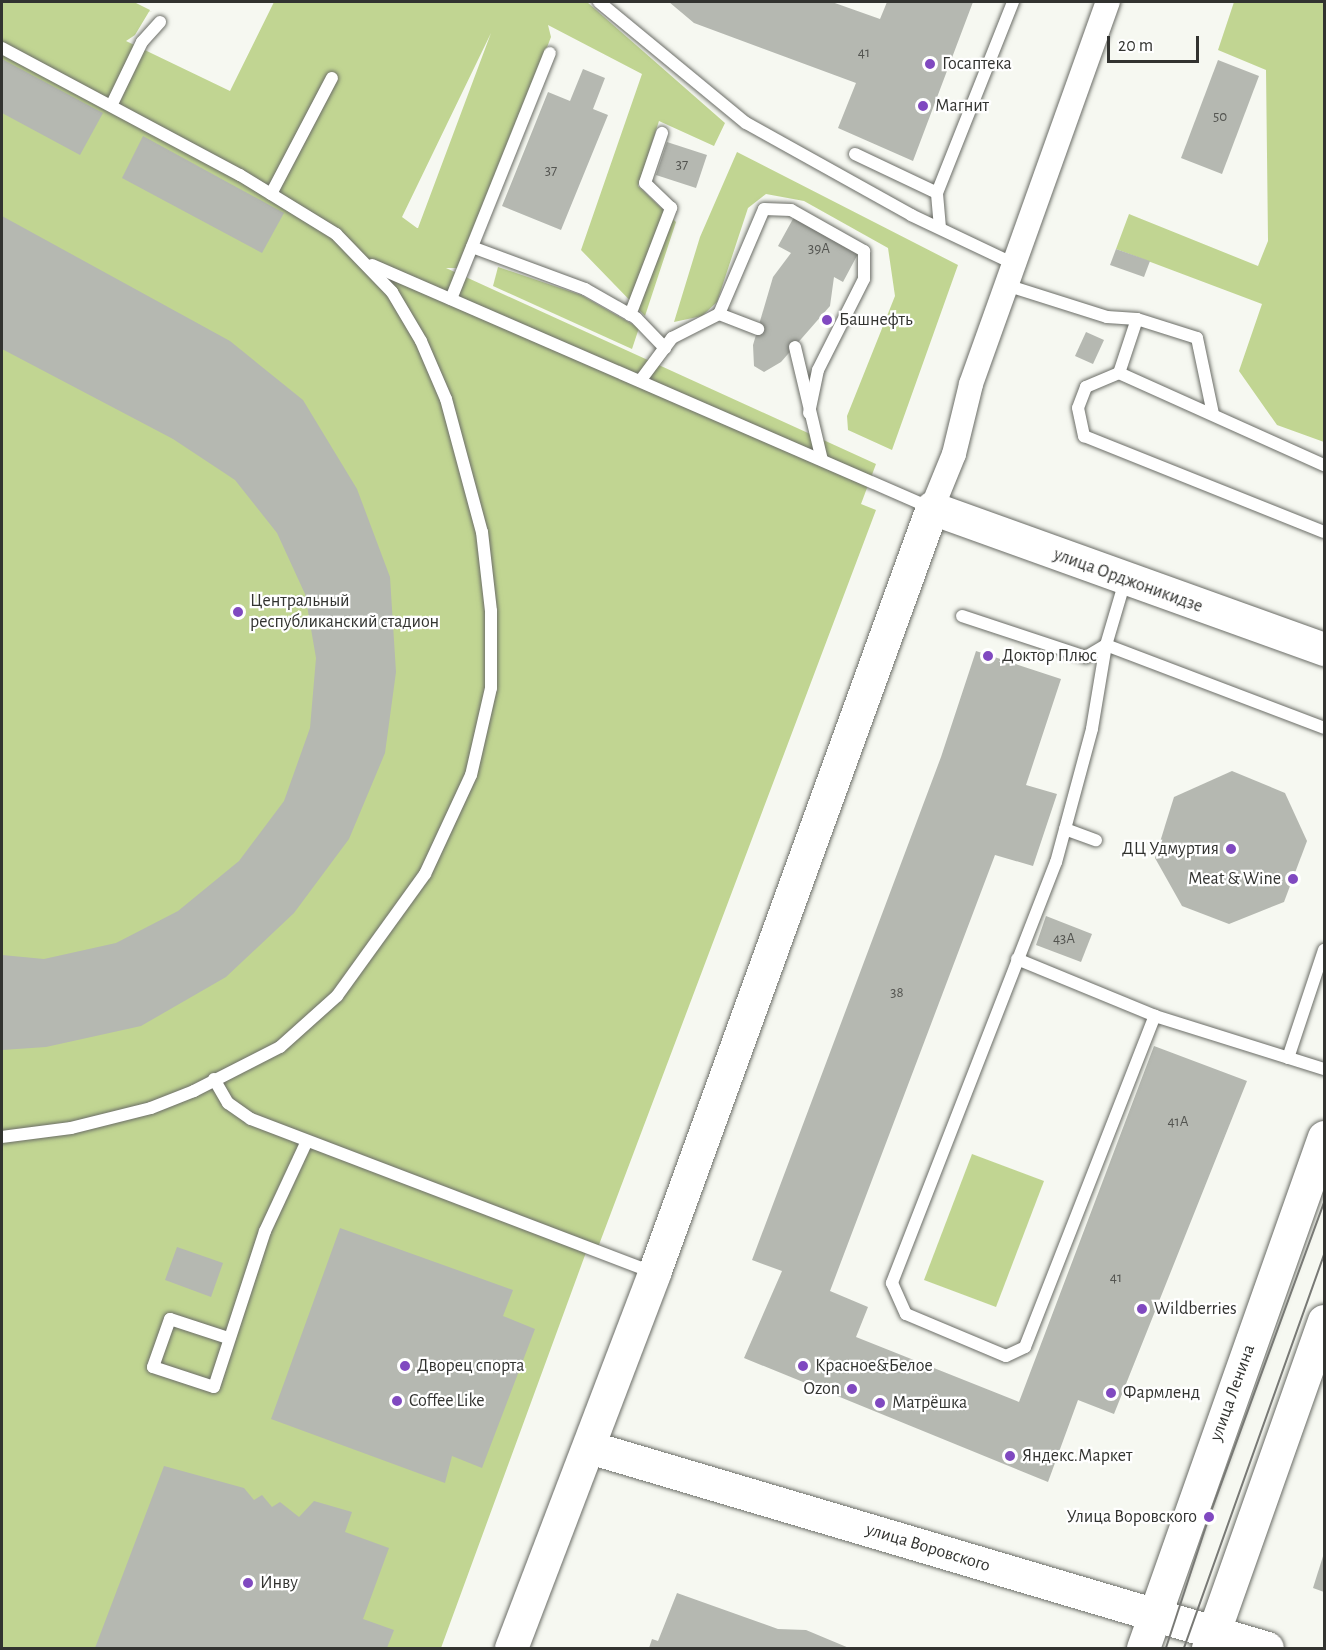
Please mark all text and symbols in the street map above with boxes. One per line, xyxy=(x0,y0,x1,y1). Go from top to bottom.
scale bar xyxy=(1110,24,1202,62)
text: 20 m xyxy=(1118,37,1153,55)
house number: 41 xyxy=(858,44,870,62)
place label: Госаптека xyxy=(942,53,1012,75)
marker: Госаптека xyxy=(923,57,937,71)
place label: Магнит xyxy=(935,95,989,117)
marker: Магнит xyxy=(916,99,930,113)
house number: 50 xyxy=(1213,108,1227,126)
house number: 37 xyxy=(676,156,688,174)
house number: 37 xyxy=(545,162,557,180)
house number: 39А xyxy=(808,240,830,258)
place label: Башнефть xyxy=(839,309,913,331)
marker: Башнефть xyxy=(820,313,834,327)
street label: улица Орджоникидзе xyxy=(1051,544,1205,618)
place label: Центральный республиканский стадион xyxy=(250,591,439,634)
marker: Центральный республиканский стадион xyxy=(231,605,245,619)
place label: Доктор Плюс xyxy=(1002,645,1097,667)
marker: Доктор Плюс xyxy=(979,647,997,665)
place label: ДЦ Удмуртия xyxy=(1122,838,1219,860)
marker: ДЦ Удмуртия xyxy=(1224,842,1238,856)
place label: Meat & Wine xyxy=(1188,868,1281,890)
marker: Meat & Wine xyxy=(1286,872,1300,886)
house number: 43А xyxy=(1053,930,1075,948)
house number: 38 xyxy=(890,984,904,1002)
house number: 41А xyxy=(1167,1113,1189,1131)
house number: 41 xyxy=(1110,1269,1122,1287)
place label: Wildberries xyxy=(1154,1298,1237,1320)
marker: Wildberries xyxy=(1135,1302,1149,1316)
street label: улица Ленина xyxy=(1206,1342,1260,1444)
place label: Дворец спорта xyxy=(417,1355,525,1377)
place label: Красное&Белое xyxy=(815,1355,933,1377)
marker: Дворец спорта xyxy=(398,1359,412,1373)
marker: Красное&Белое xyxy=(796,1359,810,1373)
place label: Ozon xyxy=(803,1378,840,1400)
marker: Ozon xyxy=(845,1382,859,1396)
place label: Фармленд xyxy=(1123,1382,1200,1404)
marker: Фармленд xyxy=(1104,1386,1118,1400)
place label: Coffee Like xyxy=(409,1390,485,1412)
place label: Матрёшка xyxy=(892,1392,967,1414)
marker: Coffee Like xyxy=(390,1394,404,1408)
marker: Матрёшка xyxy=(873,1396,887,1410)
place label: Яндекс.Маркет xyxy=(1022,1445,1132,1467)
marker: Яндекс.Маркет xyxy=(1003,1449,1017,1463)
place label: Улица Воровского xyxy=(1066,1506,1197,1528)
marker: Улица Воровского xyxy=(1202,1510,1216,1524)
street label: улица Воровского xyxy=(863,1519,993,1577)
place label: Инву xyxy=(260,1572,298,1594)
marker: Инву xyxy=(241,1576,255,1590)

